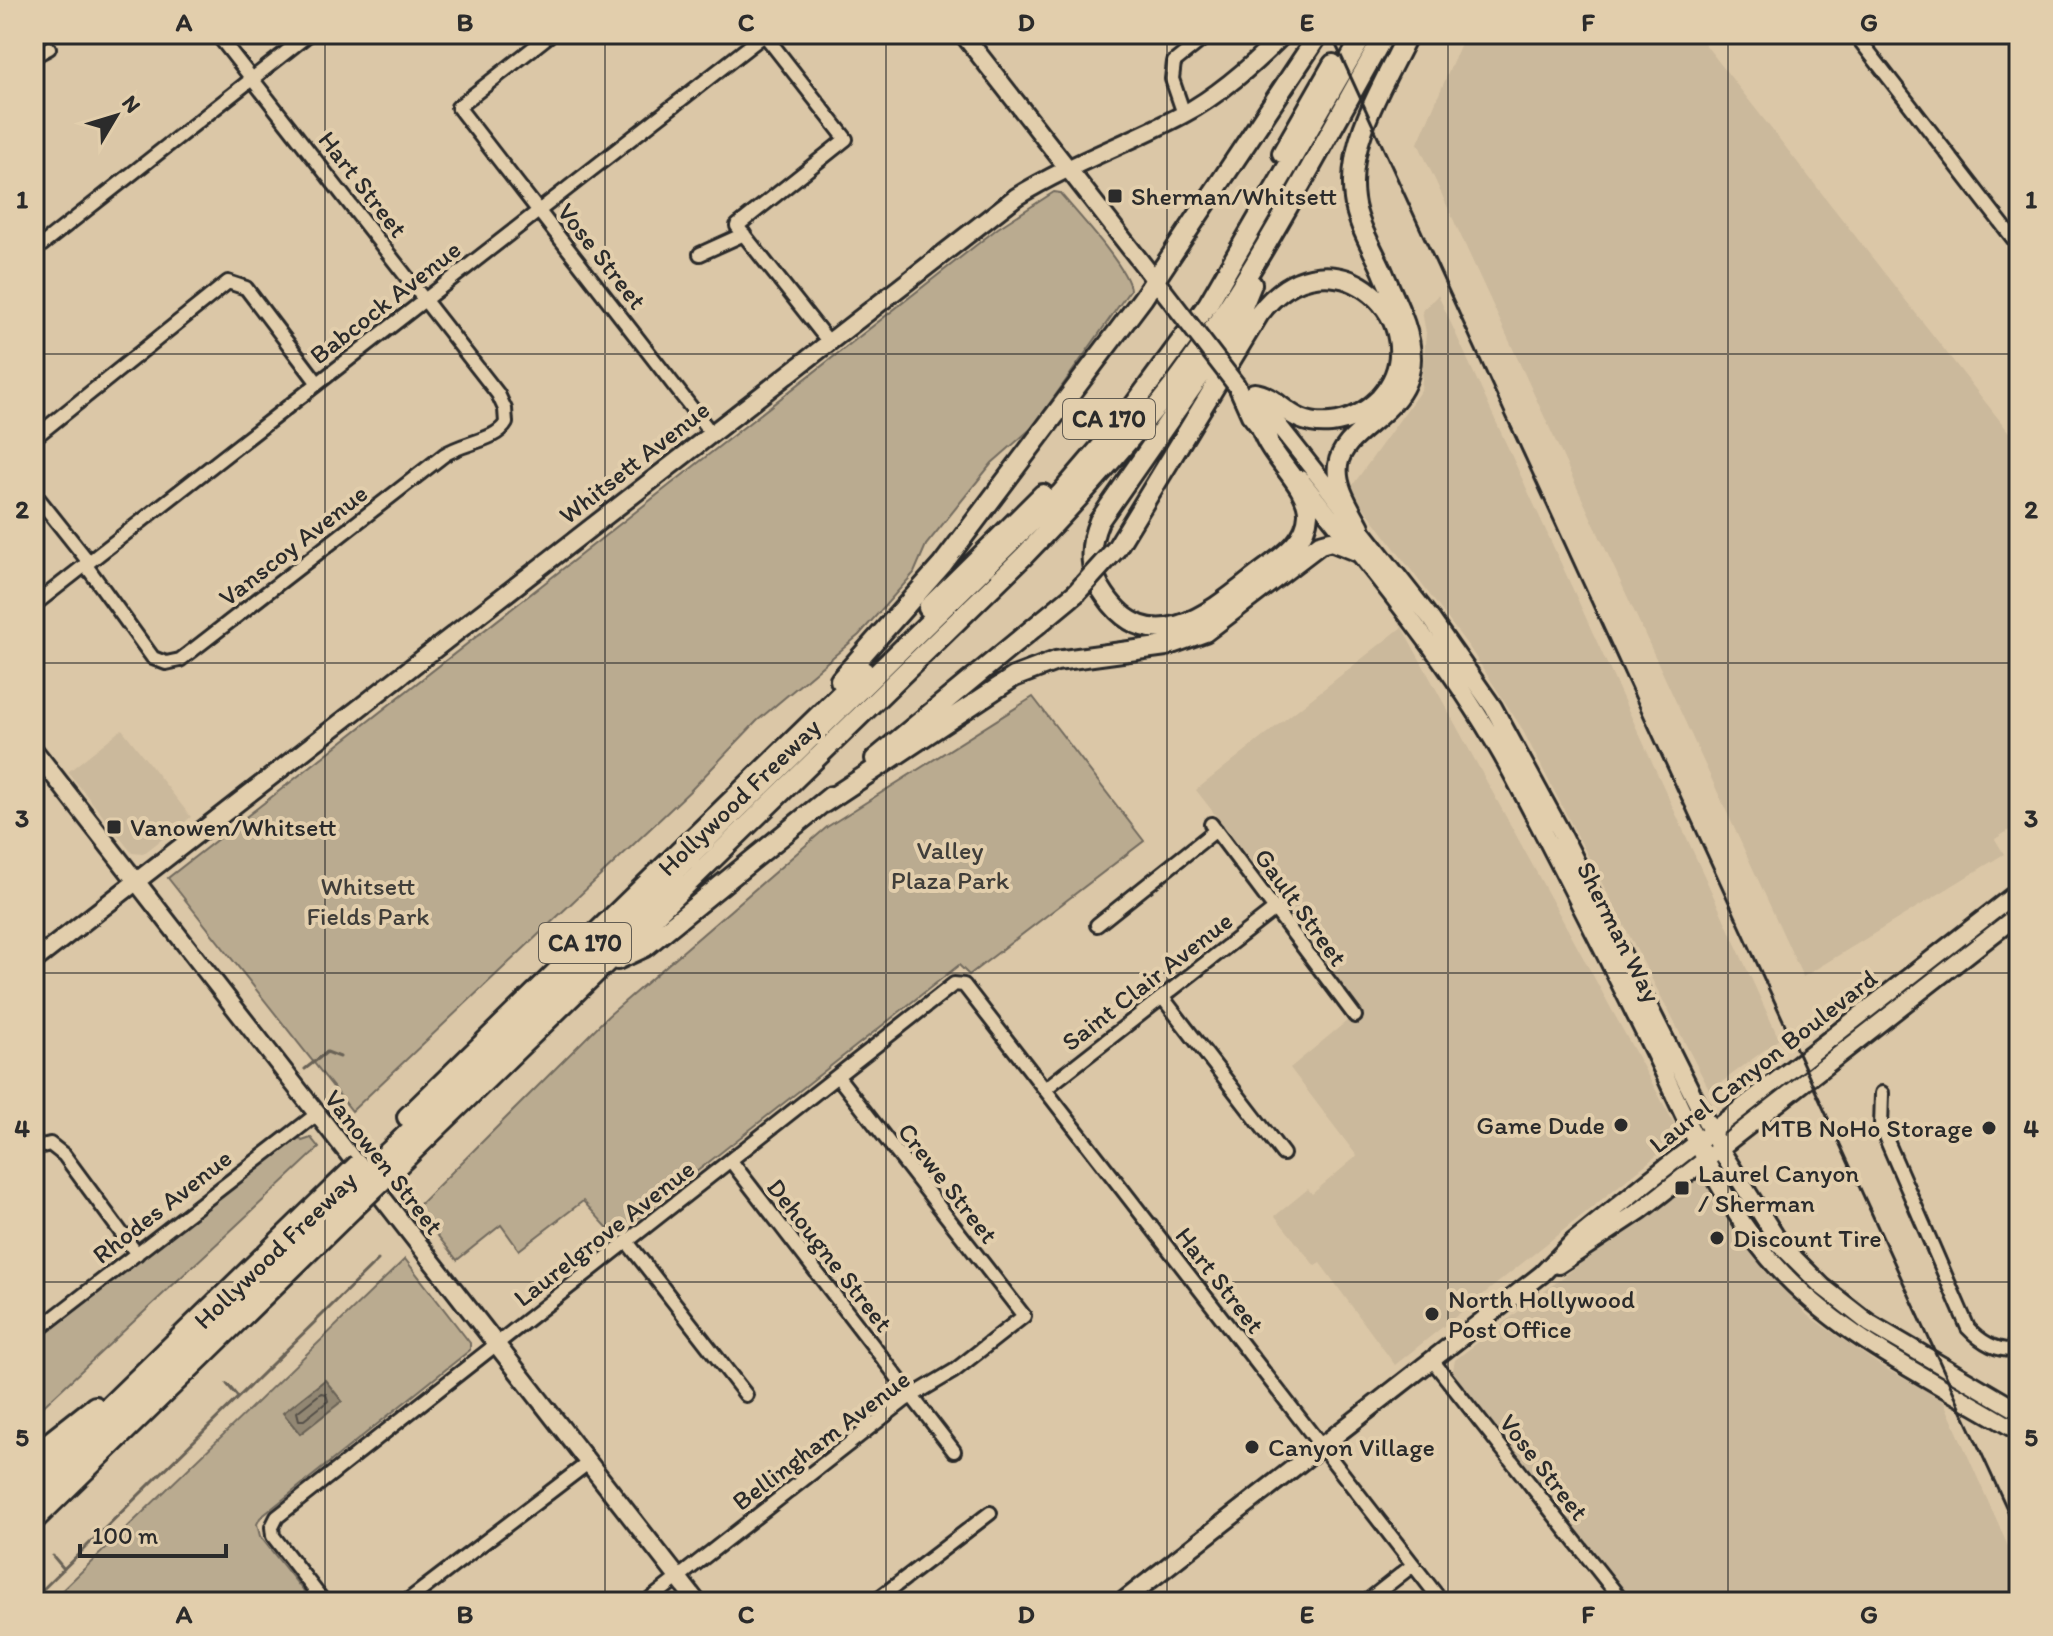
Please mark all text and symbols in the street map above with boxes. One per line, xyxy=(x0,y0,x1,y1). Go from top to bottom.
text: A xyxy=(175,6,193,38)
text: B xyxy=(457,6,474,38)
text: C xyxy=(738,6,755,38)
text: D xyxy=(1017,6,1035,38)
text: E xyxy=(1300,6,1314,38)
text: F xyxy=(1581,6,1595,38)
text: G xyxy=(1860,6,1878,38)
north arrow xyxy=(76,76,156,156)
text: N xyxy=(116,90,147,118)
street label: Hart Street xyxy=(311,124,415,244)
place label: Sherman/Whitsett xyxy=(1131,180,1337,212)
text: 1 xyxy=(16,183,28,215)
text: 1 xyxy=(2025,183,2037,215)
marker: Sherman/Whitsett xyxy=(1106,187,1124,205)
street label: Vose Street xyxy=(550,196,654,316)
street label: Babcock Avenue xyxy=(303,233,467,371)
street label: Whitsett Avenue xyxy=(552,393,716,531)
road number: CA 170 xyxy=(1063,399,1155,439)
street label: Vanscoy Avenue xyxy=(212,477,374,613)
text: 2 xyxy=(15,493,29,525)
text: 2 xyxy=(2024,493,2038,525)
street label: Hollywood Freeway xyxy=(651,711,827,883)
text: 3 xyxy=(15,802,29,834)
text: 3 xyxy=(2024,802,2038,834)
place label: Vanowen/Whitsett xyxy=(130,811,337,843)
marker: Vanowen/Whitsett xyxy=(105,818,123,836)
park label: Valley Plaza Park xyxy=(891,834,1010,896)
street label: Gault Street xyxy=(1248,842,1355,972)
street label: Sherman Way xyxy=(1570,856,1668,1008)
park label: Whitsett Fields Park xyxy=(306,870,430,932)
street label: Saint Clair Avenue xyxy=(1055,904,1239,1058)
road number: CA 170 xyxy=(539,923,631,963)
street label: Laurel Canyon Boulevard xyxy=(1643,962,1883,1160)
street label: Vanowen Street xyxy=(317,1083,451,1241)
place label: Game Dude xyxy=(1476,1109,1605,1141)
text: 4 xyxy=(14,1112,30,1144)
place label: MTB NoHo Storage xyxy=(1761,1112,1973,1144)
text: 4 xyxy=(2023,1112,2039,1144)
street label: Crewe Street xyxy=(891,1116,1005,1250)
marker: Game Dude xyxy=(1612,1116,1630,1134)
marker: MTB NoHo Storage xyxy=(1980,1119,1998,1137)
street label: Rhodes Avenue xyxy=(86,1142,238,1270)
street label: Laurelgrove Avenue xyxy=(507,1152,701,1314)
place label: Laurel Canyon / Sherman xyxy=(1698,1157,1859,1219)
street label: Hollywood Freeway xyxy=(187,1164,363,1336)
street label: Dehougne Street xyxy=(760,1172,900,1338)
marker: Laurel Canyon / Sherman xyxy=(1673,1179,1691,1197)
street label: Hart Street xyxy=(1168,1220,1272,1340)
place label: Discount Tire xyxy=(1733,1222,1882,1254)
marker: Discount Tire xyxy=(1708,1229,1726,1247)
place label: North Hollywood Post Office xyxy=(1448,1283,1635,1345)
marker: North Hollywood Post Office xyxy=(1423,1305,1441,1323)
street label: Bellingham Avenue xyxy=(726,1363,916,1517)
street label: Vose Street xyxy=(1492,1407,1596,1527)
text: 5 xyxy=(15,1421,29,1453)
text: 5 xyxy=(2024,1421,2038,1453)
place label: Canyon Village xyxy=(1268,1431,1435,1463)
marker: Canyon Village xyxy=(1243,1438,1261,1456)
scale bar xyxy=(80,1508,226,1558)
text: 100 m xyxy=(92,1521,158,1550)
text: A xyxy=(175,1598,193,1630)
text: B xyxy=(457,1598,474,1630)
text: C xyxy=(738,1598,755,1630)
text: D xyxy=(1017,1598,1035,1630)
text: E xyxy=(1300,1598,1314,1630)
text: F xyxy=(1581,1598,1595,1630)
text: G xyxy=(1860,1598,1878,1630)

